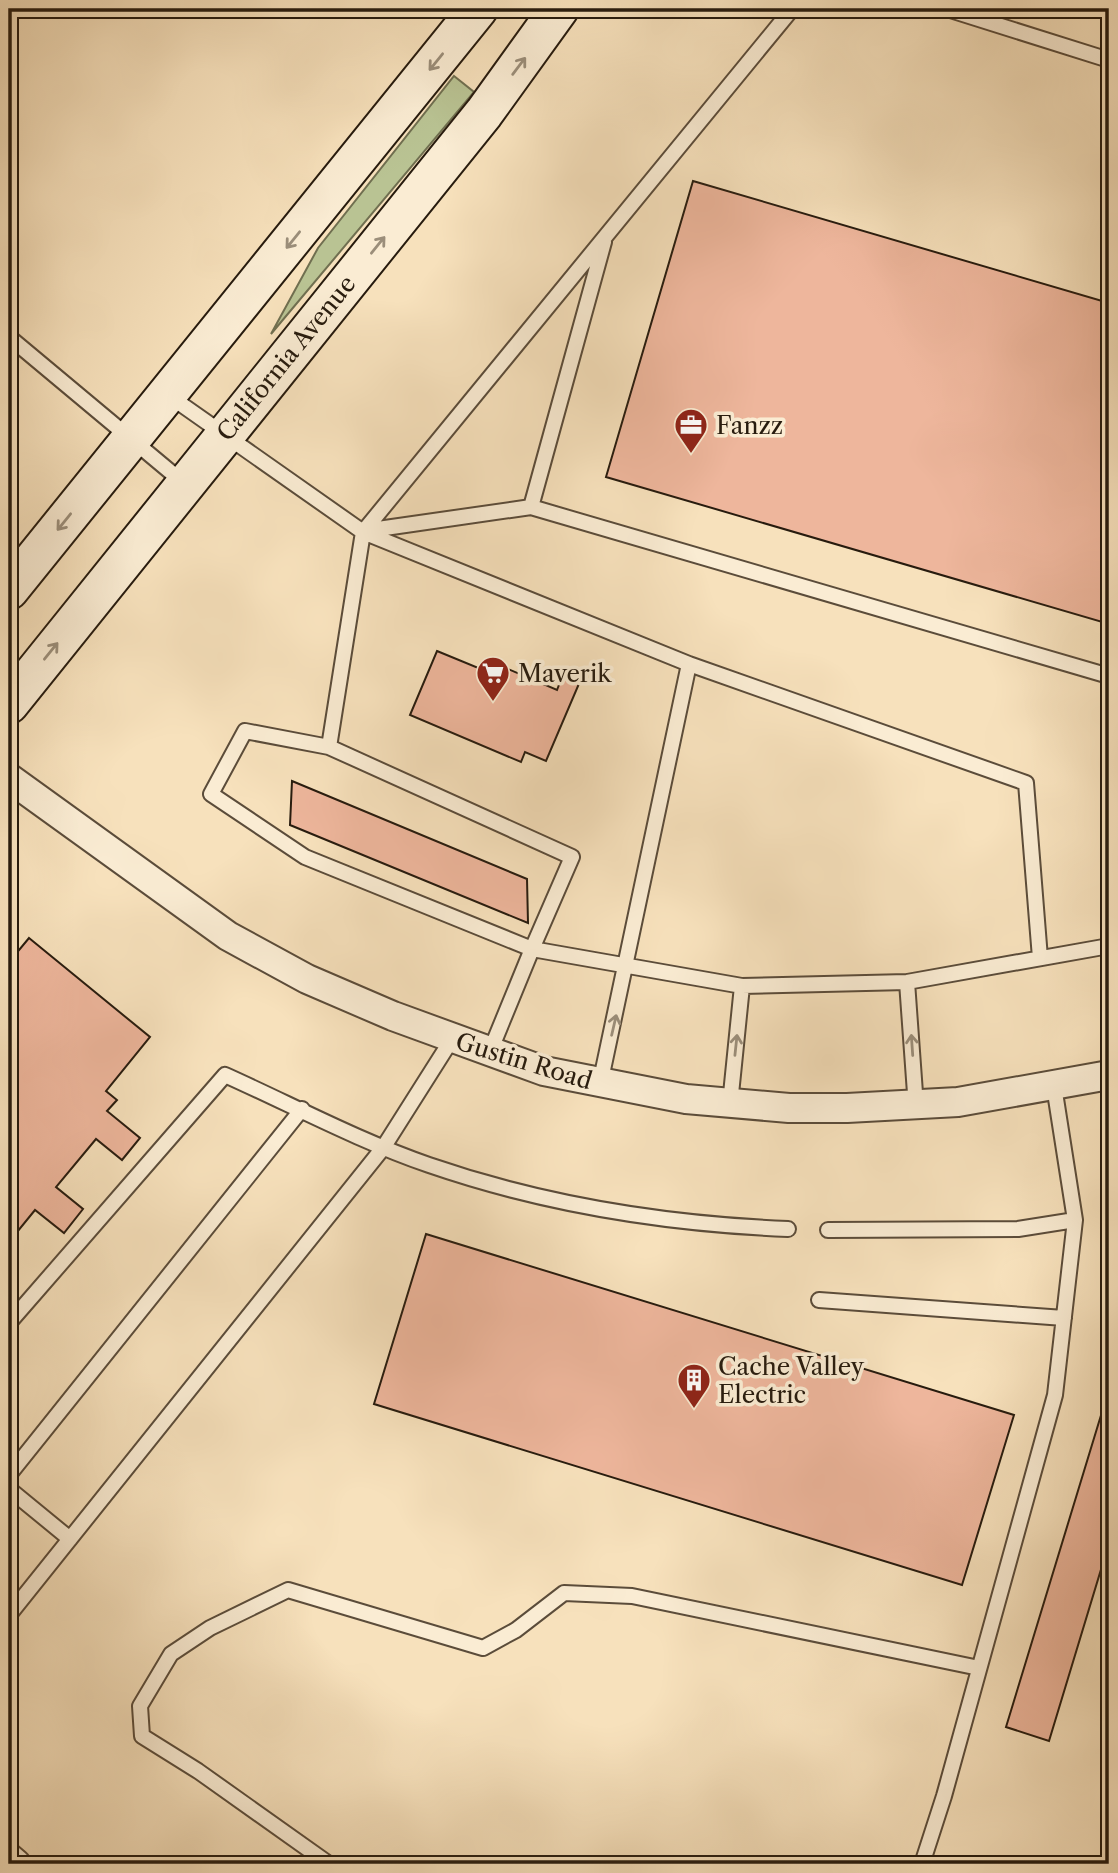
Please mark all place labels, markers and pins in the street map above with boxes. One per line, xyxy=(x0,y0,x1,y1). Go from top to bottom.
office icon: Fanzz xyxy=(672,406,710,455)
place label: Fanzz xyxy=(716,411,783,440)
supermarket icon: Maverik xyxy=(474,654,512,703)
place label: Maverik xyxy=(518,659,612,688)
place label: Cache Valley Electric xyxy=(718,1352,865,1409)
building icon: Cache Valley Electric xyxy=(675,1361,713,1410)

